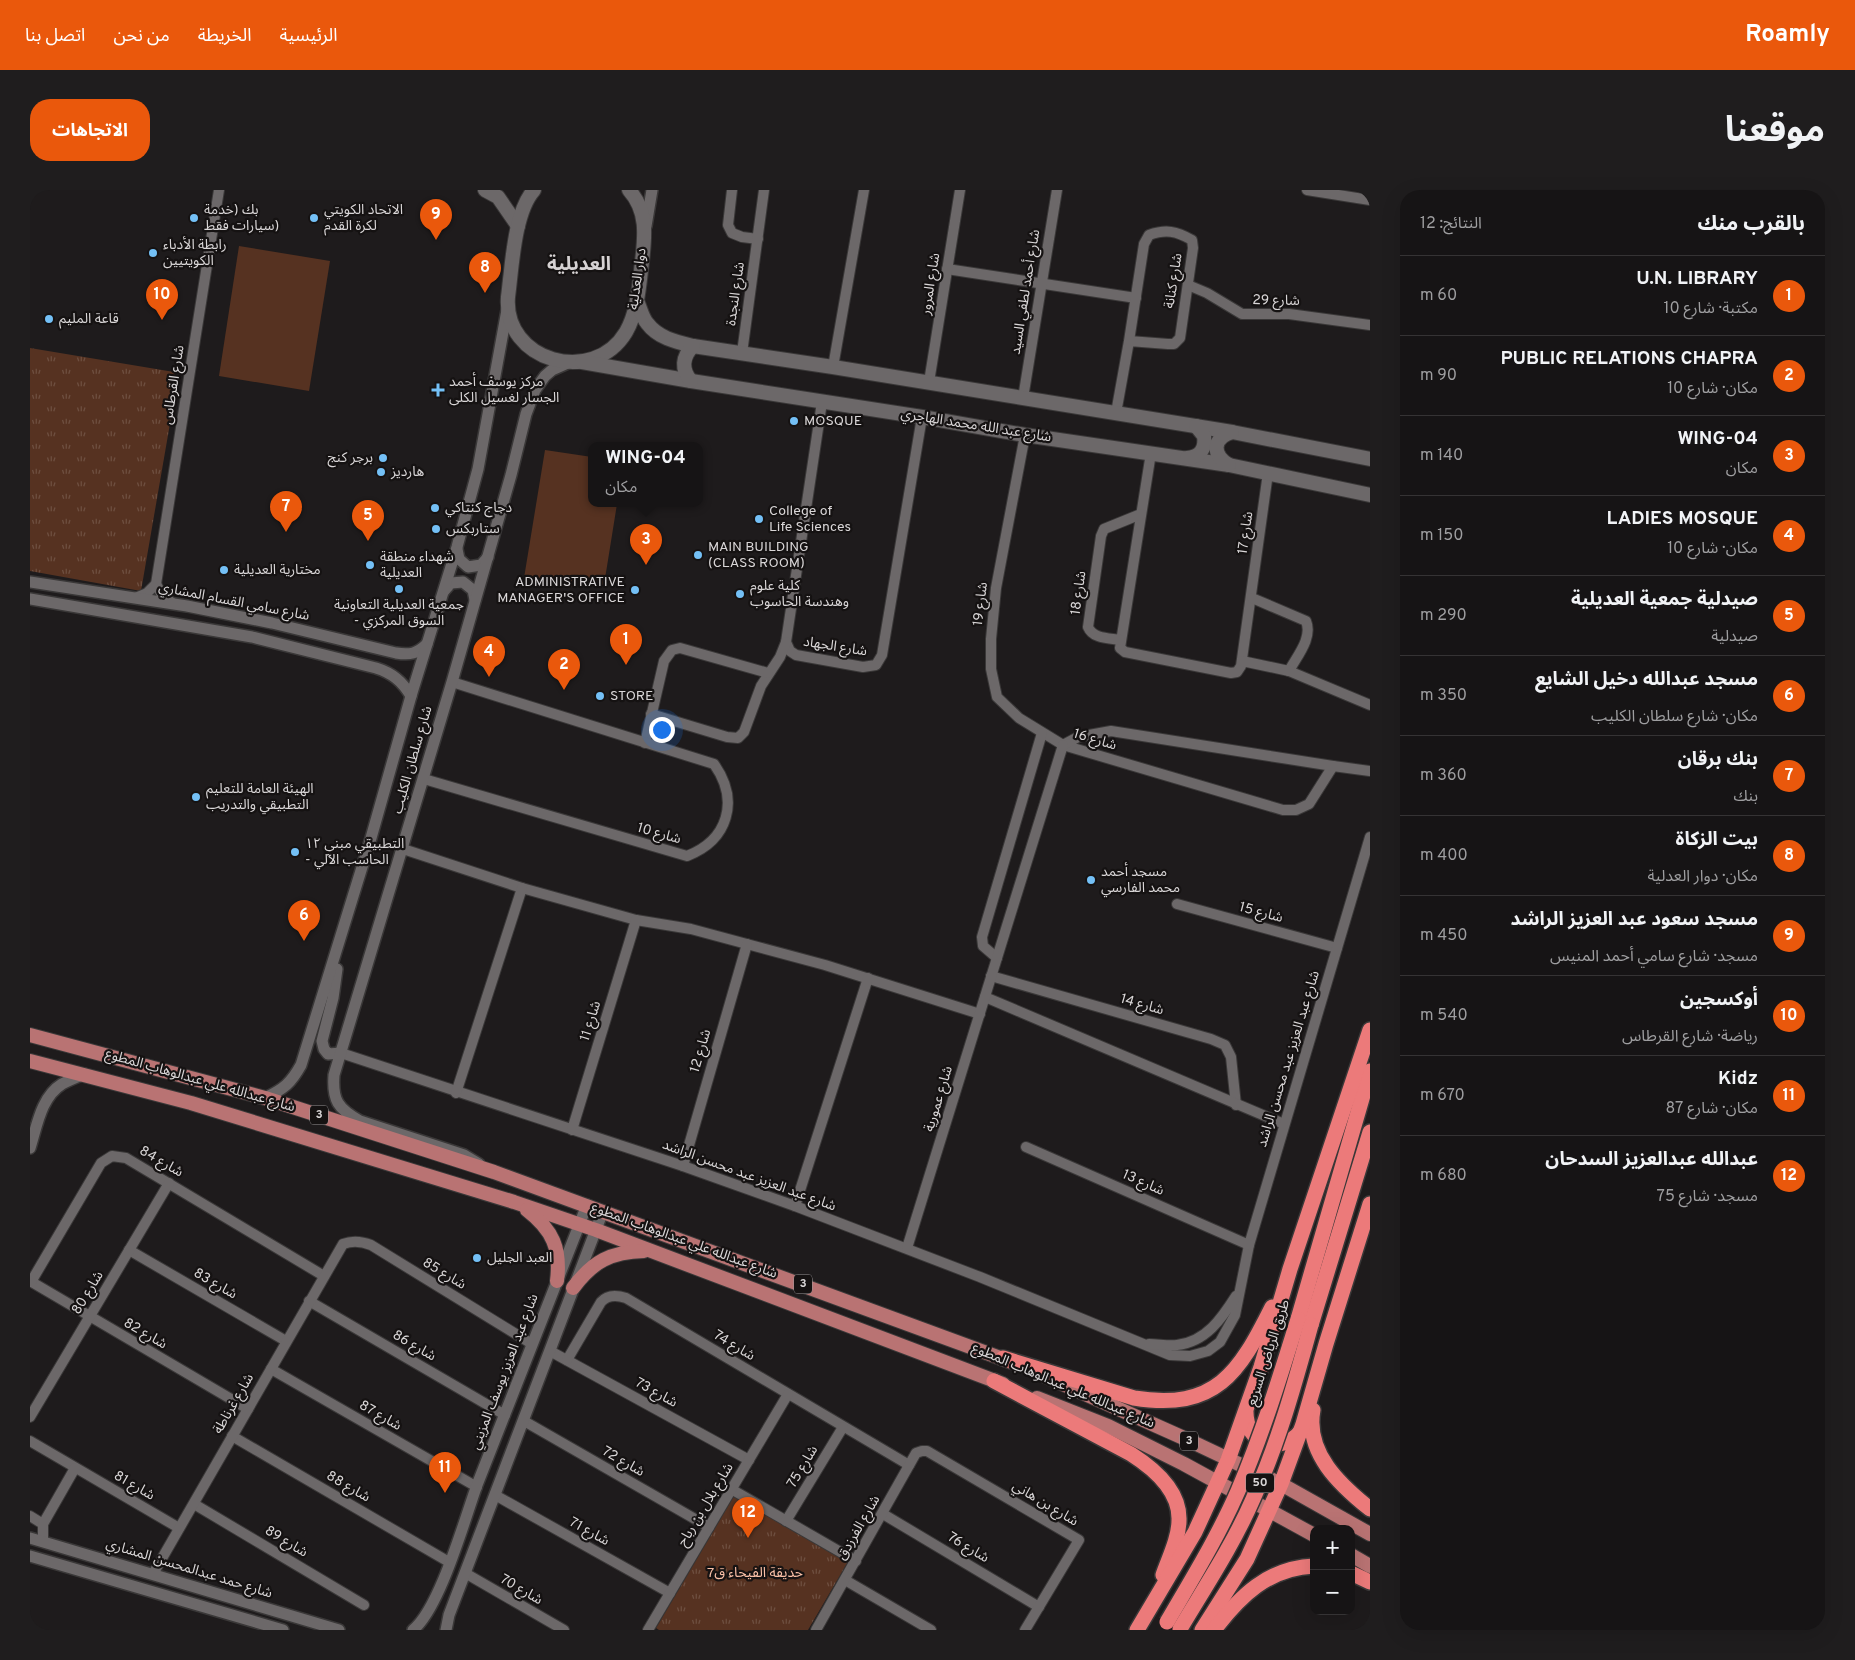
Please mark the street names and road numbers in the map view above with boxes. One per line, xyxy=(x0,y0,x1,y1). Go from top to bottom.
street label: شارع أحمد لطفي السيد xyxy=(1006,228,1046,356)
street label: دوار العدلية xyxy=(625,247,651,311)
street label: شارع المرور xyxy=(918,252,945,317)
street label: شارع كنانة xyxy=(1161,252,1188,310)
street label: شارع النجدة xyxy=(723,261,750,327)
street label: شارع 29 xyxy=(1252,292,1300,311)
street label: شارع القرطاس xyxy=(159,344,190,426)
street label: شارع عبد الله محمد الهاجري xyxy=(899,406,1052,448)
street label: شارع 17 xyxy=(1235,510,1258,556)
street label: شارع 18 xyxy=(1067,570,1091,616)
street label: شارع سامي القسام المشاري xyxy=(157,579,311,626)
street label: شارع 19 xyxy=(970,581,993,627)
street label: شارع الجهاد xyxy=(802,634,868,661)
street label: شارع سلطان الكليب xyxy=(389,704,437,816)
street label: شارع 16 xyxy=(1071,725,1119,756)
street label: شارع 10 xyxy=(635,820,683,849)
street label: شارع 15 xyxy=(1237,899,1285,928)
street label: شارع عبد العزيز عبد محسن الراشد xyxy=(1254,969,1325,1150)
street label: شارع 14 xyxy=(1118,991,1166,1020)
street label: شارع 11 xyxy=(577,999,606,1043)
street label: شارع 12 xyxy=(687,1027,716,1075)
street label: شارع عبدالله علي عبدالوهاب المطوع xyxy=(103,1046,297,1118)
street label: شارع عمورية xyxy=(921,1064,958,1134)
road number: 3 xyxy=(310,1106,328,1124)
street label: شارع عبد العزيز عبد محسن الراشد xyxy=(659,1137,838,1216)
street label: شارع 84 xyxy=(136,1143,186,1182)
street label: شارع 13 xyxy=(1119,1166,1167,1201)
street label: شارع عبدالله علي عبدالوهاب المطوع xyxy=(588,1199,779,1284)
street label: شارع 85 xyxy=(419,1254,469,1294)
street label: شارع 83 xyxy=(190,1265,240,1304)
street label: شارع 80 xyxy=(68,1268,109,1318)
road number: 3 xyxy=(794,1274,812,1294)
street label: شارع عبد العزيز يوسف المزيني xyxy=(467,1292,544,1453)
street label: طريق الرياض السريع xyxy=(1244,1298,1295,1409)
street label: شارع 82 xyxy=(120,1315,170,1354)
street label: شارع 86 xyxy=(389,1327,439,1366)
street label: شارع 74 xyxy=(710,1327,758,1366)
street label: شارع عبدالله علي عبدالوهاب المطوع xyxy=(969,1340,1157,1433)
street label: شارع غرناطة xyxy=(210,1371,259,1438)
street label: شارع 73 xyxy=(631,1374,680,1412)
street label: شارع 87 xyxy=(355,1397,404,1436)
road number: 3 xyxy=(1180,1432,1198,1450)
street label: شارع 72 xyxy=(598,1443,647,1482)
street label: شارع 75 xyxy=(784,1443,823,1492)
street label: شارع بلال بن رباح xyxy=(674,1460,738,1550)
street label: شارع 81 xyxy=(110,1468,157,1505)
street label: شارع 88 xyxy=(323,1468,373,1507)
road number: 50 xyxy=(1246,1474,1274,1492)
street label: شارع بن هاني xyxy=(1008,1478,1081,1531)
street label: شارع الفرزدق xyxy=(834,1492,885,1564)
street label: شارع 71 xyxy=(565,1514,612,1551)
street label: شارع 89 xyxy=(261,1523,311,1562)
street label: شارع 76 xyxy=(944,1529,992,1568)
street label: شارع حمد عبدالمحسن المشاري xyxy=(103,1536,274,1604)
street label: شارع 70 xyxy=(496,1571,545,1610)

